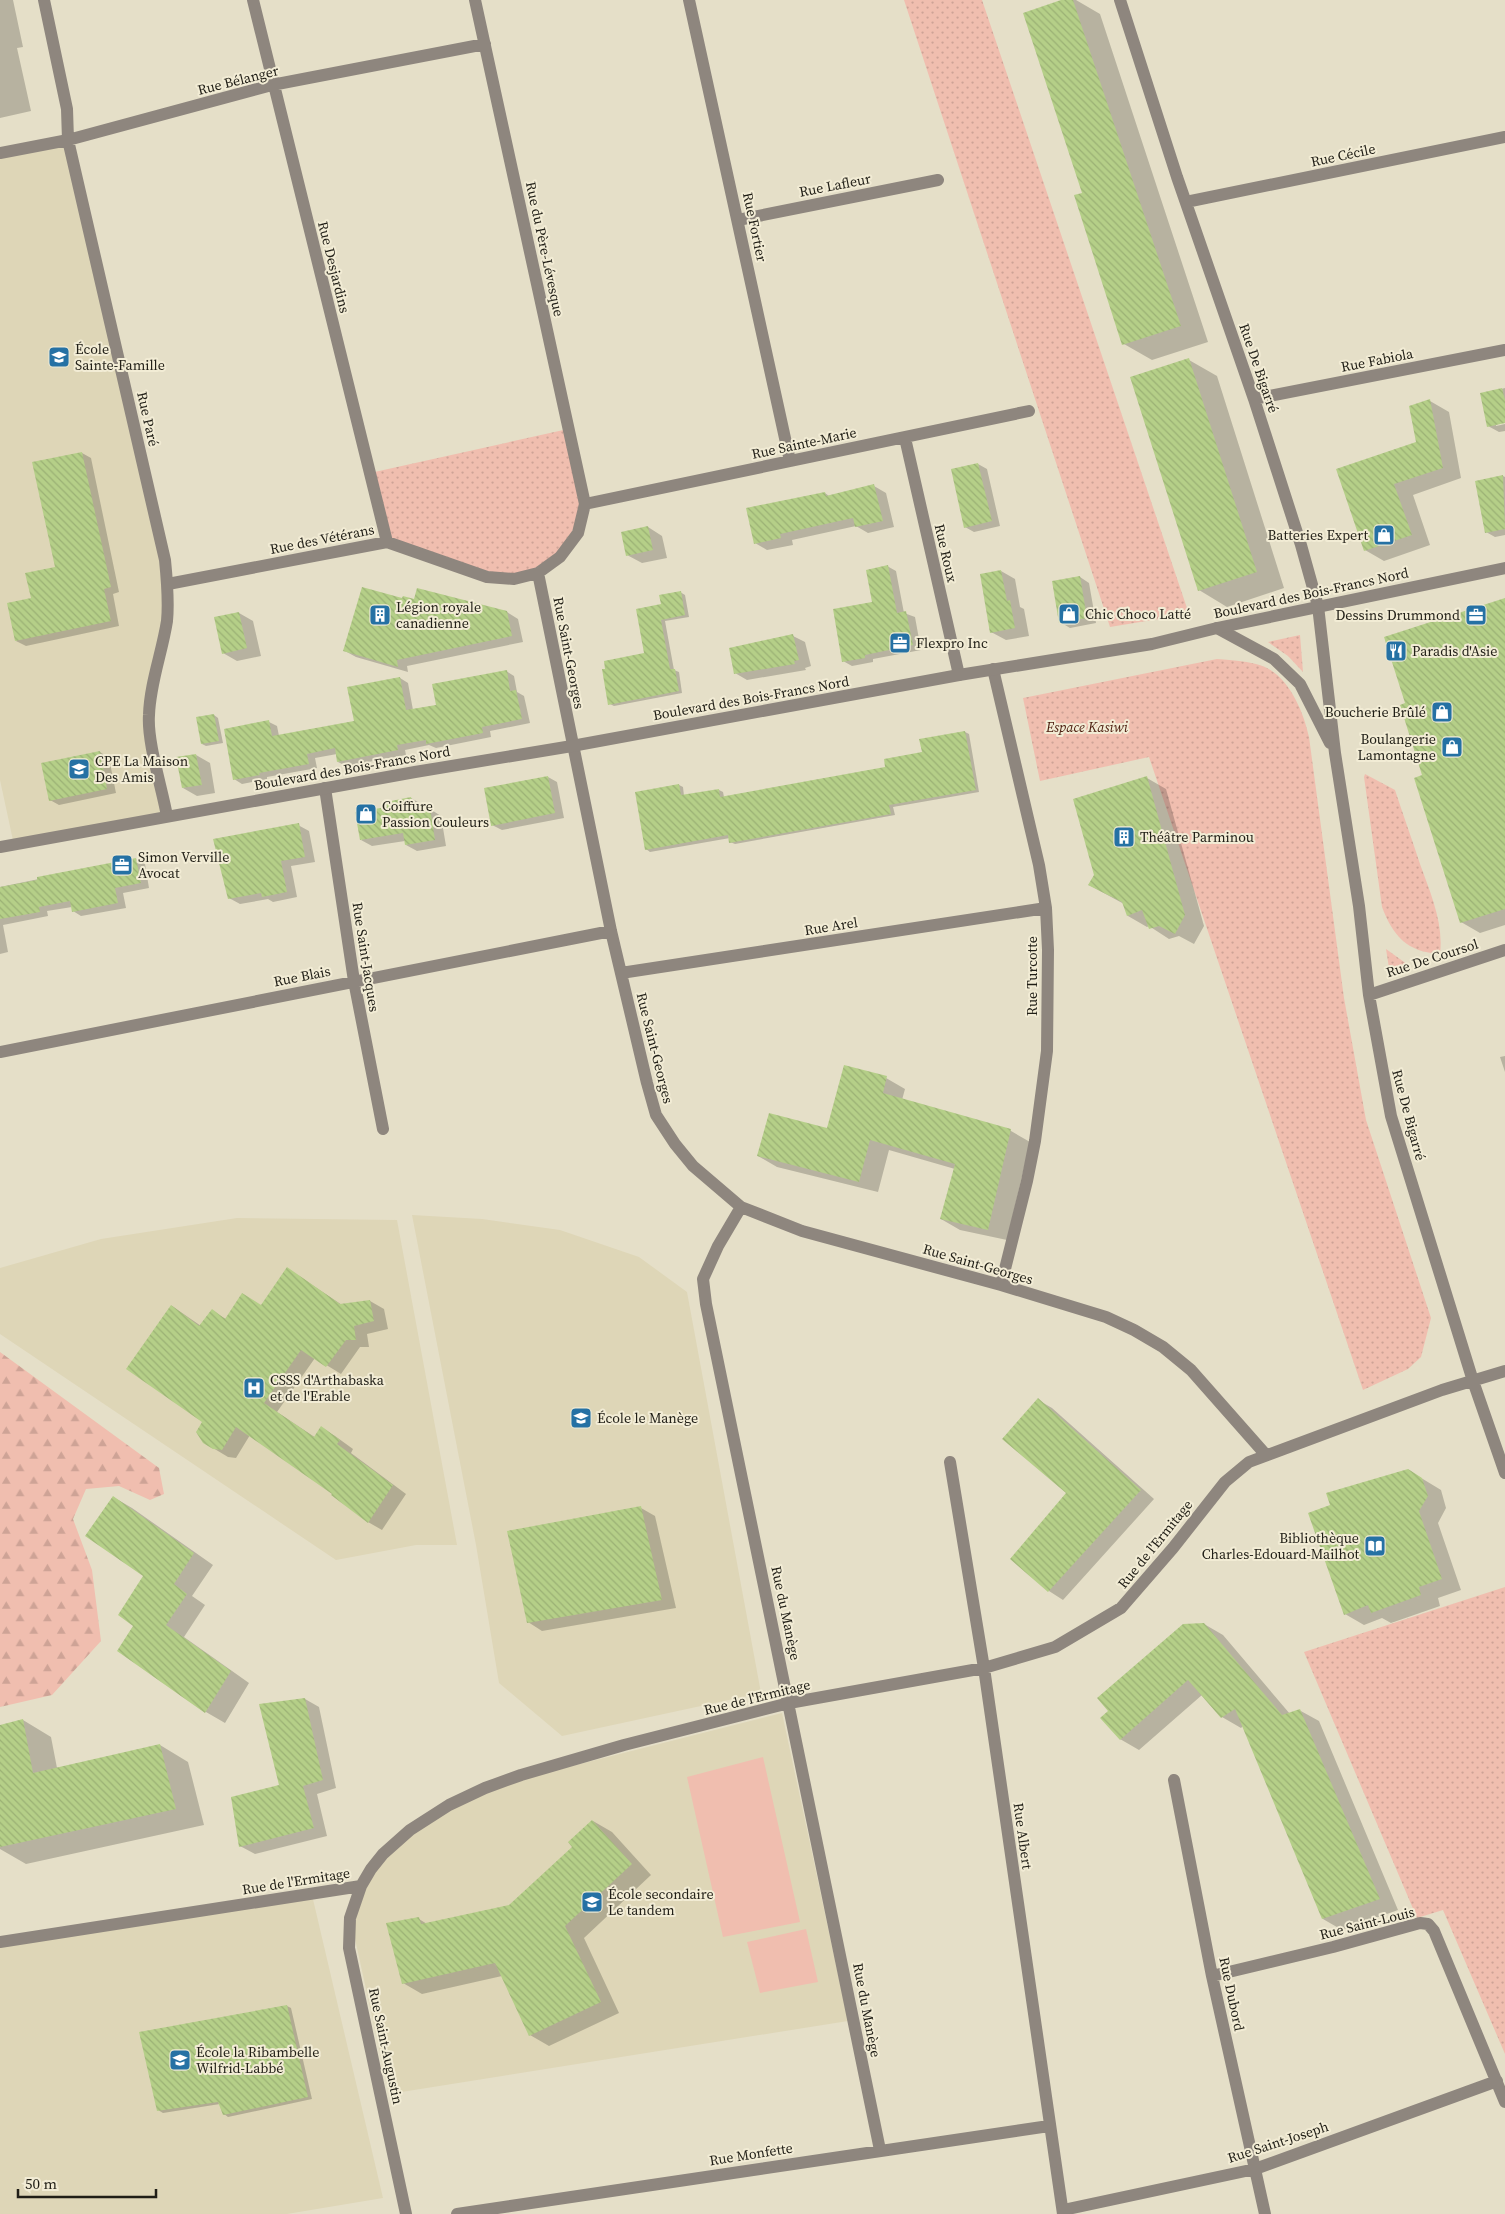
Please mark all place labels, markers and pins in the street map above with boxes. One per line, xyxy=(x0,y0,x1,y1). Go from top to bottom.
place label: École Sainte-Famille xyxy=(75,339,165,375)
school or university icon: École Sainte-Famille xyxy=(47,345,71,369)
shop icon: Batteries Expert xyxy=(1372,523,1396,547)
place label: Batteries Expert xyxy=(1268,525,1368,545)
place label: Légion royale canadienne xyxy=(396,597,481,633)
shop icon: Chic Choco Latté xyxy=(1057,602,1081,626)
building icon: Légion royale canadienne xyxy=(368,603,392,627)
office icon: Dessins Drummond xyxy=(1464,603,1488,627)
place label: Chic Choco Latté xyxy=(1085,604,1191,624)
place label: Dessins Drummond xyxy=(1335,605,1460,625)
office icon: Flexpro Inc xyxy=(888,631,912,655)
place label: Flexpro Inc xyxy=(916,633,988,653)
restaurant icon: Paradis d'Asie xyxy=(1384,639,1408,663)
place label: Paradis d'Asie xyxy=(1412,641,1497,661)
shop icon: Boucherie Brûlé xyxy=(1430,700,1454,724)
place label: Boucherie Brûlé xyxy=(1325,702,1426,722)
place label: Boulangerie Lamontagne xyxy=(1357,729,1436,765)
shop icon: Boulangerie Lamontagne xyxy=(1440,735,1464,759)
place label: CPE La Maison Des Amis xyxy=(95,751,189,787)
school or university icon: CPE La Maison Des Amis xyxy=(67,757,91,781)
place label: Coiffure Passion Couleurs xyxy=(382,796,489,832)
shop icon: Coiffure Passion Couleurs xyxy=(354,802,378,826)
building icon: Théâtre Parminou xyxy=(1112,825,1136,849)
place label: Théâtre Parminou xyxy=(1140,827,1254,847)
place label: Simon Verville Avocat xyxy=(138,847,229,883)
office icon: Simon Verville Avocat xyxy=(110,853,134,877)
place label: CSSS d'Arthabaska et de l'Erable xyxy=(270,1370,385,1406)
hospital icon: CSSS d'Arthabaska et de l'Erable xyxy=(242,1376,266,1400)
school or university icon: École le Manège xyxy=(569,1406,593,1430)
place label: École le Manège xyxy=(597,1408,698,1428)
place label: Bibliothèque Charles-Edouard-Mailhot xyxy=(1202,1528,1359,1564)
library icon: Bibliothèque Charles-Edouard-Mailhot xyxy=(1363,1534,1387,1558)
place label: École secondaire Le tandem xyxy=(608,1884,714,1920)
school or university icon: École secondaire Le tandem xyxy=(580,1890,604,1914)
place label: École la Ribambelle Wilfrid-Labbé xyxy=(196,2042,319,2078)
school or university icon: École la Ribambelle Wilfrid-Labbé xyxy=(168,2048,192,2072)

